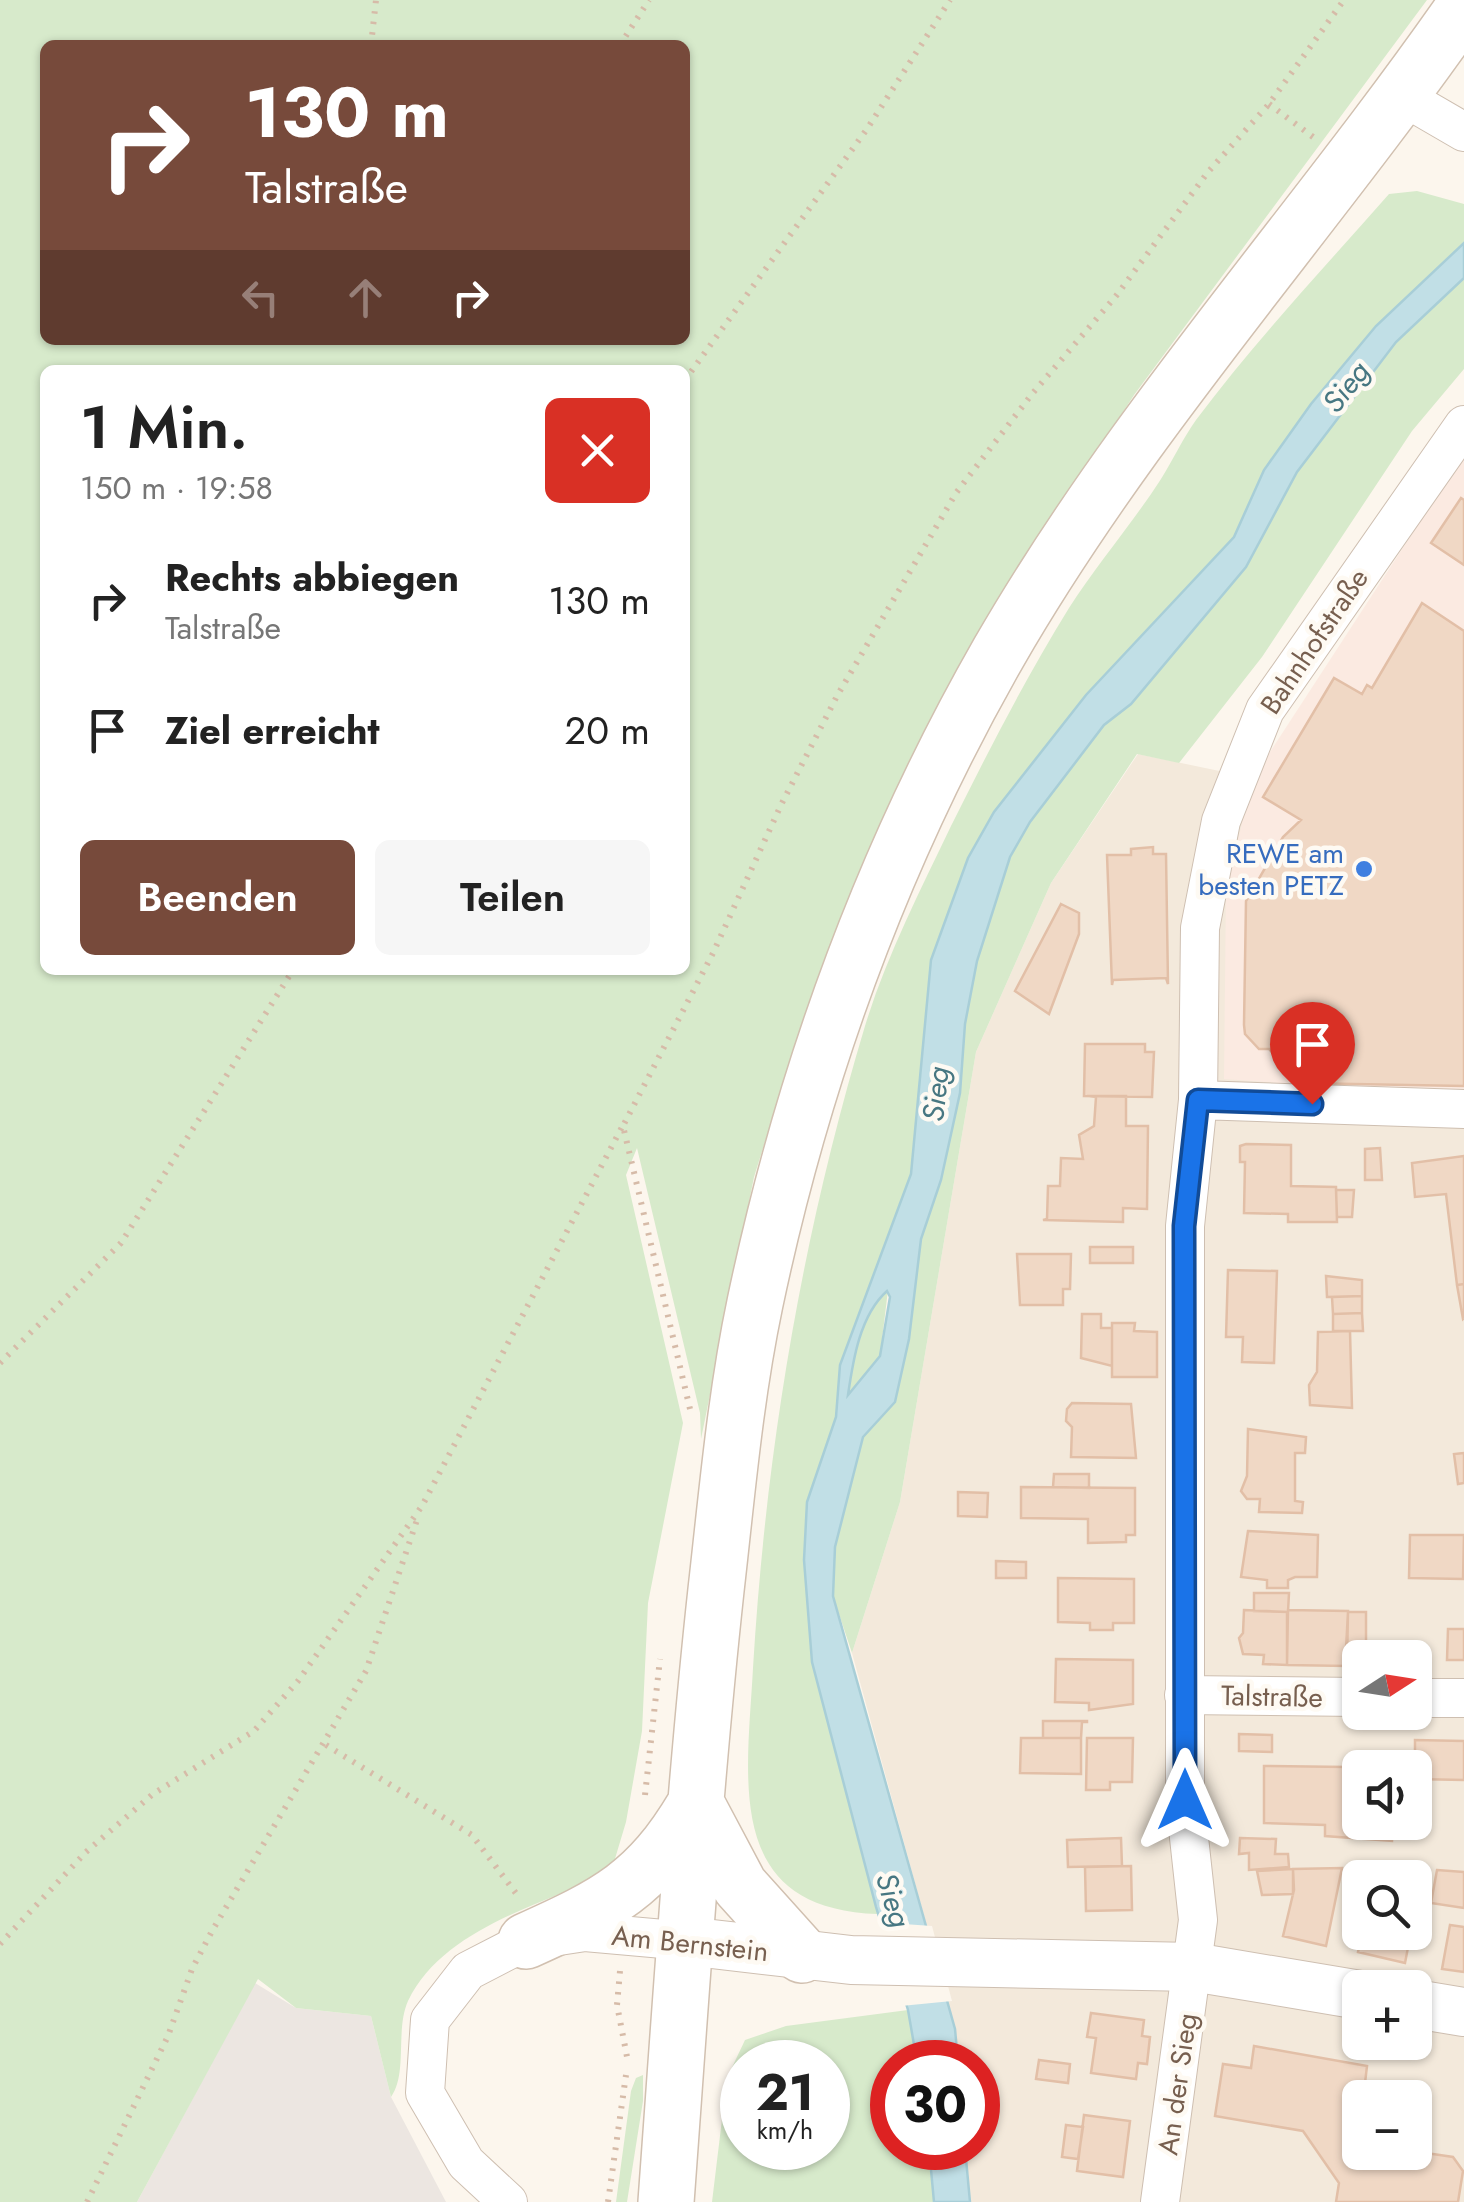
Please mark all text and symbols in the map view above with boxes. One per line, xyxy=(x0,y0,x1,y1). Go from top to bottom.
text: 130 m xyxy=(245,62,449,163)
icon: right xyxy=(80,80,210,210)
text: Talstraße xyxy=(245,155,408,220)
icon: left xyxy=(233,270,288,325)
icon: ahead xyxy=(338,270,393,325)
icon: right xyxy=(443,270,498,325)
water label: Sieg xyxy=(1312,351,1380,422)
text: 1 Min. xyxy=(80,384,248,471)
button: close xyxy=(545,398,650,503)
text: 150 m · 19:58 xyxy=(80,465,273,511)
text: Rechts abbiegen xyxy=(165,550,459,605)
street label: Bahnhofstraße xyxy=(1250,560,1378,722)
icon: right xyxy=(80,573,135,628)
text: 130 m xyxy=(548,573,650,628)
text: Talstraße xyxy=(165,605,281,651)
icon: arrive xyxy=(80,703,135,758)
text: Ziel erreicht xyxy=(165,703,380,758)
text: 20 m xyxy=(565,703,650,758)
place label: REWE am besten PETZ xyxy=(1198,833,1344,906)
button: Beenden xyxy=(80,840,355,955)
button: Teilen xyxy=(375,840,650,955)
marker: REWE am besten PETZ xyxy=(1353,858,1375,880)
pin xyxy=(1270,1002,1355,1105)
icon: arrive xyxy=(1285,1017,1340,1072)
water label: Sieg xyxy=(911,1064,960,1124)
north arrow xyxy=(1342,1640,1432,1730)
map controls xyxy=(1342,1640,1432,2170)
street label: Talstraße xyxy=(1221,1675,1323,1718)
position arrow xyxy=(1133,1748,1237,1852)
button: sound xyxy=(1342,1750,1432,1840)
button: search xyxy=(1342,1860,1432,1950)
water label: Sieg xyxy=(865,1867,922,1933)
street label: Am Bernstein xyxy=(609,1915,770,1972)
button: + xyxy=(1342,1970,1432,2060)
street label: An der Sieg xyxy=(1147,2010,1208,2158)
speed limit sign: 30 xyxy=(870,2040,1000,2170)
text: 21 xyxy=(756,2056,814,2129)
button: − xyxy=(1342,2080,1432,2170)
text: km/h xyxy=(757,2112,813,2148)

